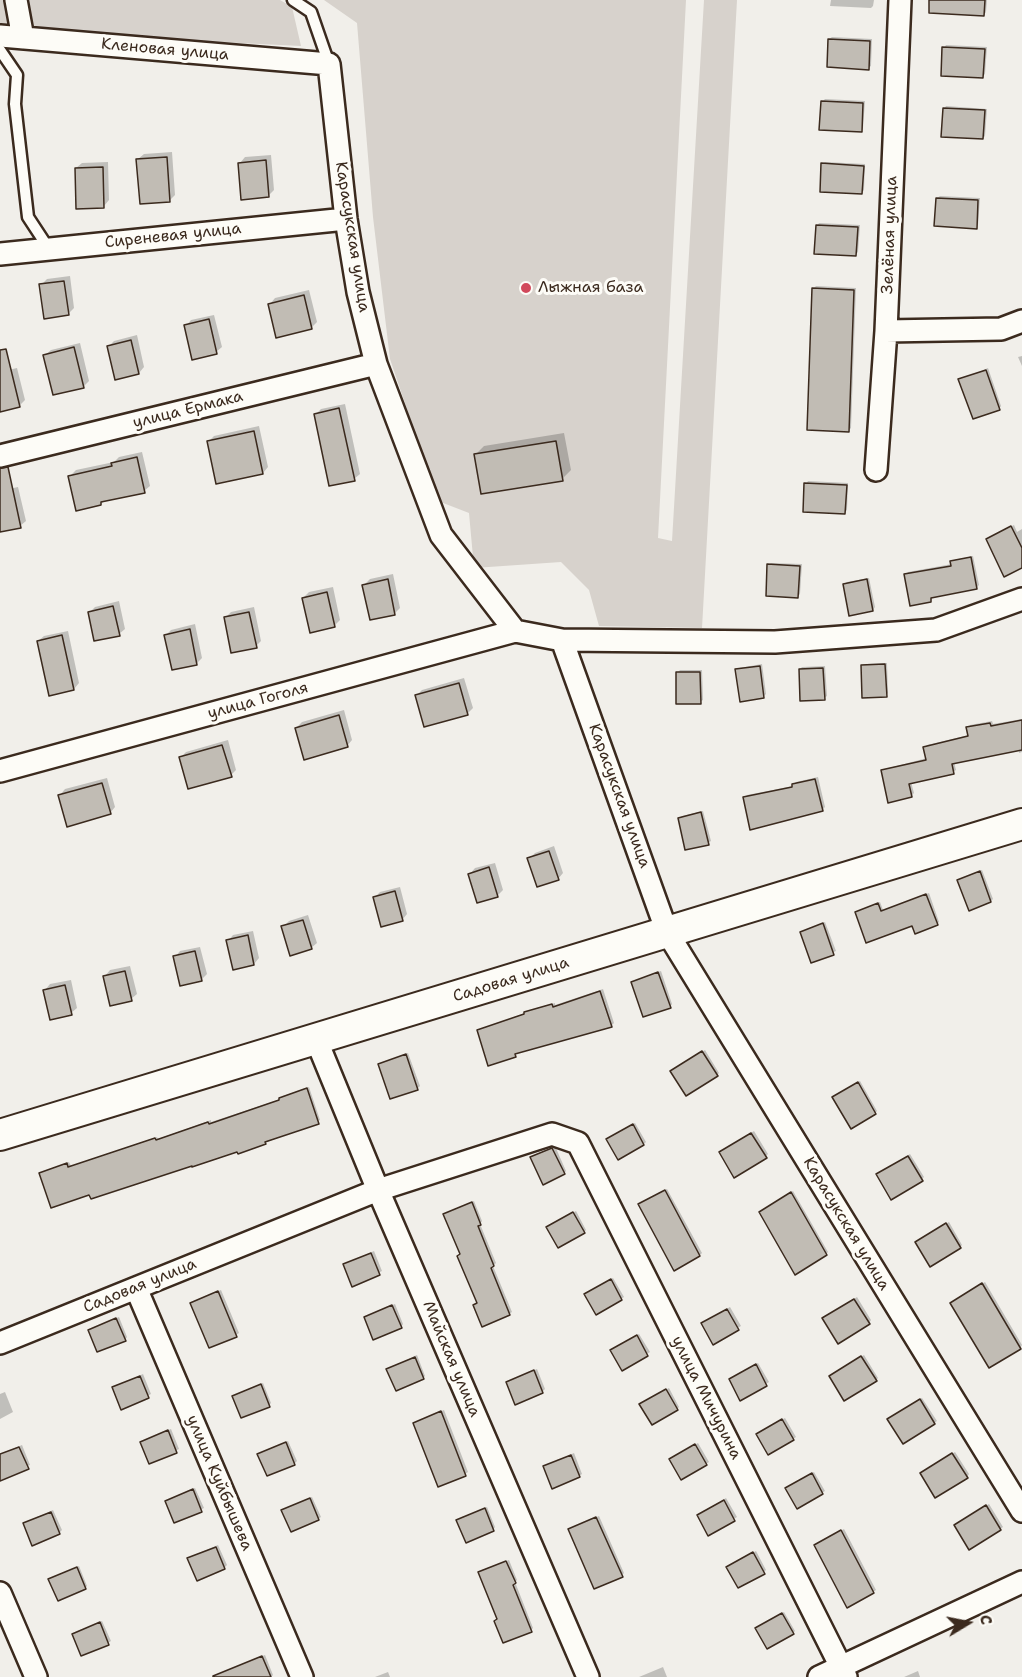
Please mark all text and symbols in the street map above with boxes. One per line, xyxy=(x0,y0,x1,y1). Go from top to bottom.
street label: Кленовая улица xyxy=(100,35,230,65)
street label: Карасукская улица xyxy=(331,160,373,314)
street label: Зелёная улица xyxy=(878,176,902,294)
street label: Сиреневая улица xyxy=(104,219,242,253)
place label: Лыжная база xyxy=(538,278,643,298)
marker: Лыжная база xyxy=(519,281,533,295)
street label: улица Ермака xyxy=(131,387,245,433)
street label: улица Гоголя xyxy=(206,678,310,724)
street label: Карасукская улица xyxy=(584,721,654,871)
street label: Садовая улица xyxy=(451,953,571,1007)
street label: Карасукская улица xyxy=(799,1154,893,1294)
street label: Садовая улица xyxy=(81,1255,199,1317)
street label: Майская улица xyxy=(418,1298,484,1420)
street label: улица Мичурина xyxy=(667,1333,745,1463)
street label: улица Куйбышева xyxy=(182,1412,256,1554)
north arrow xyxy=(938,1593,998,1653)
text: С xyxy=(975,1613,997,1626)

